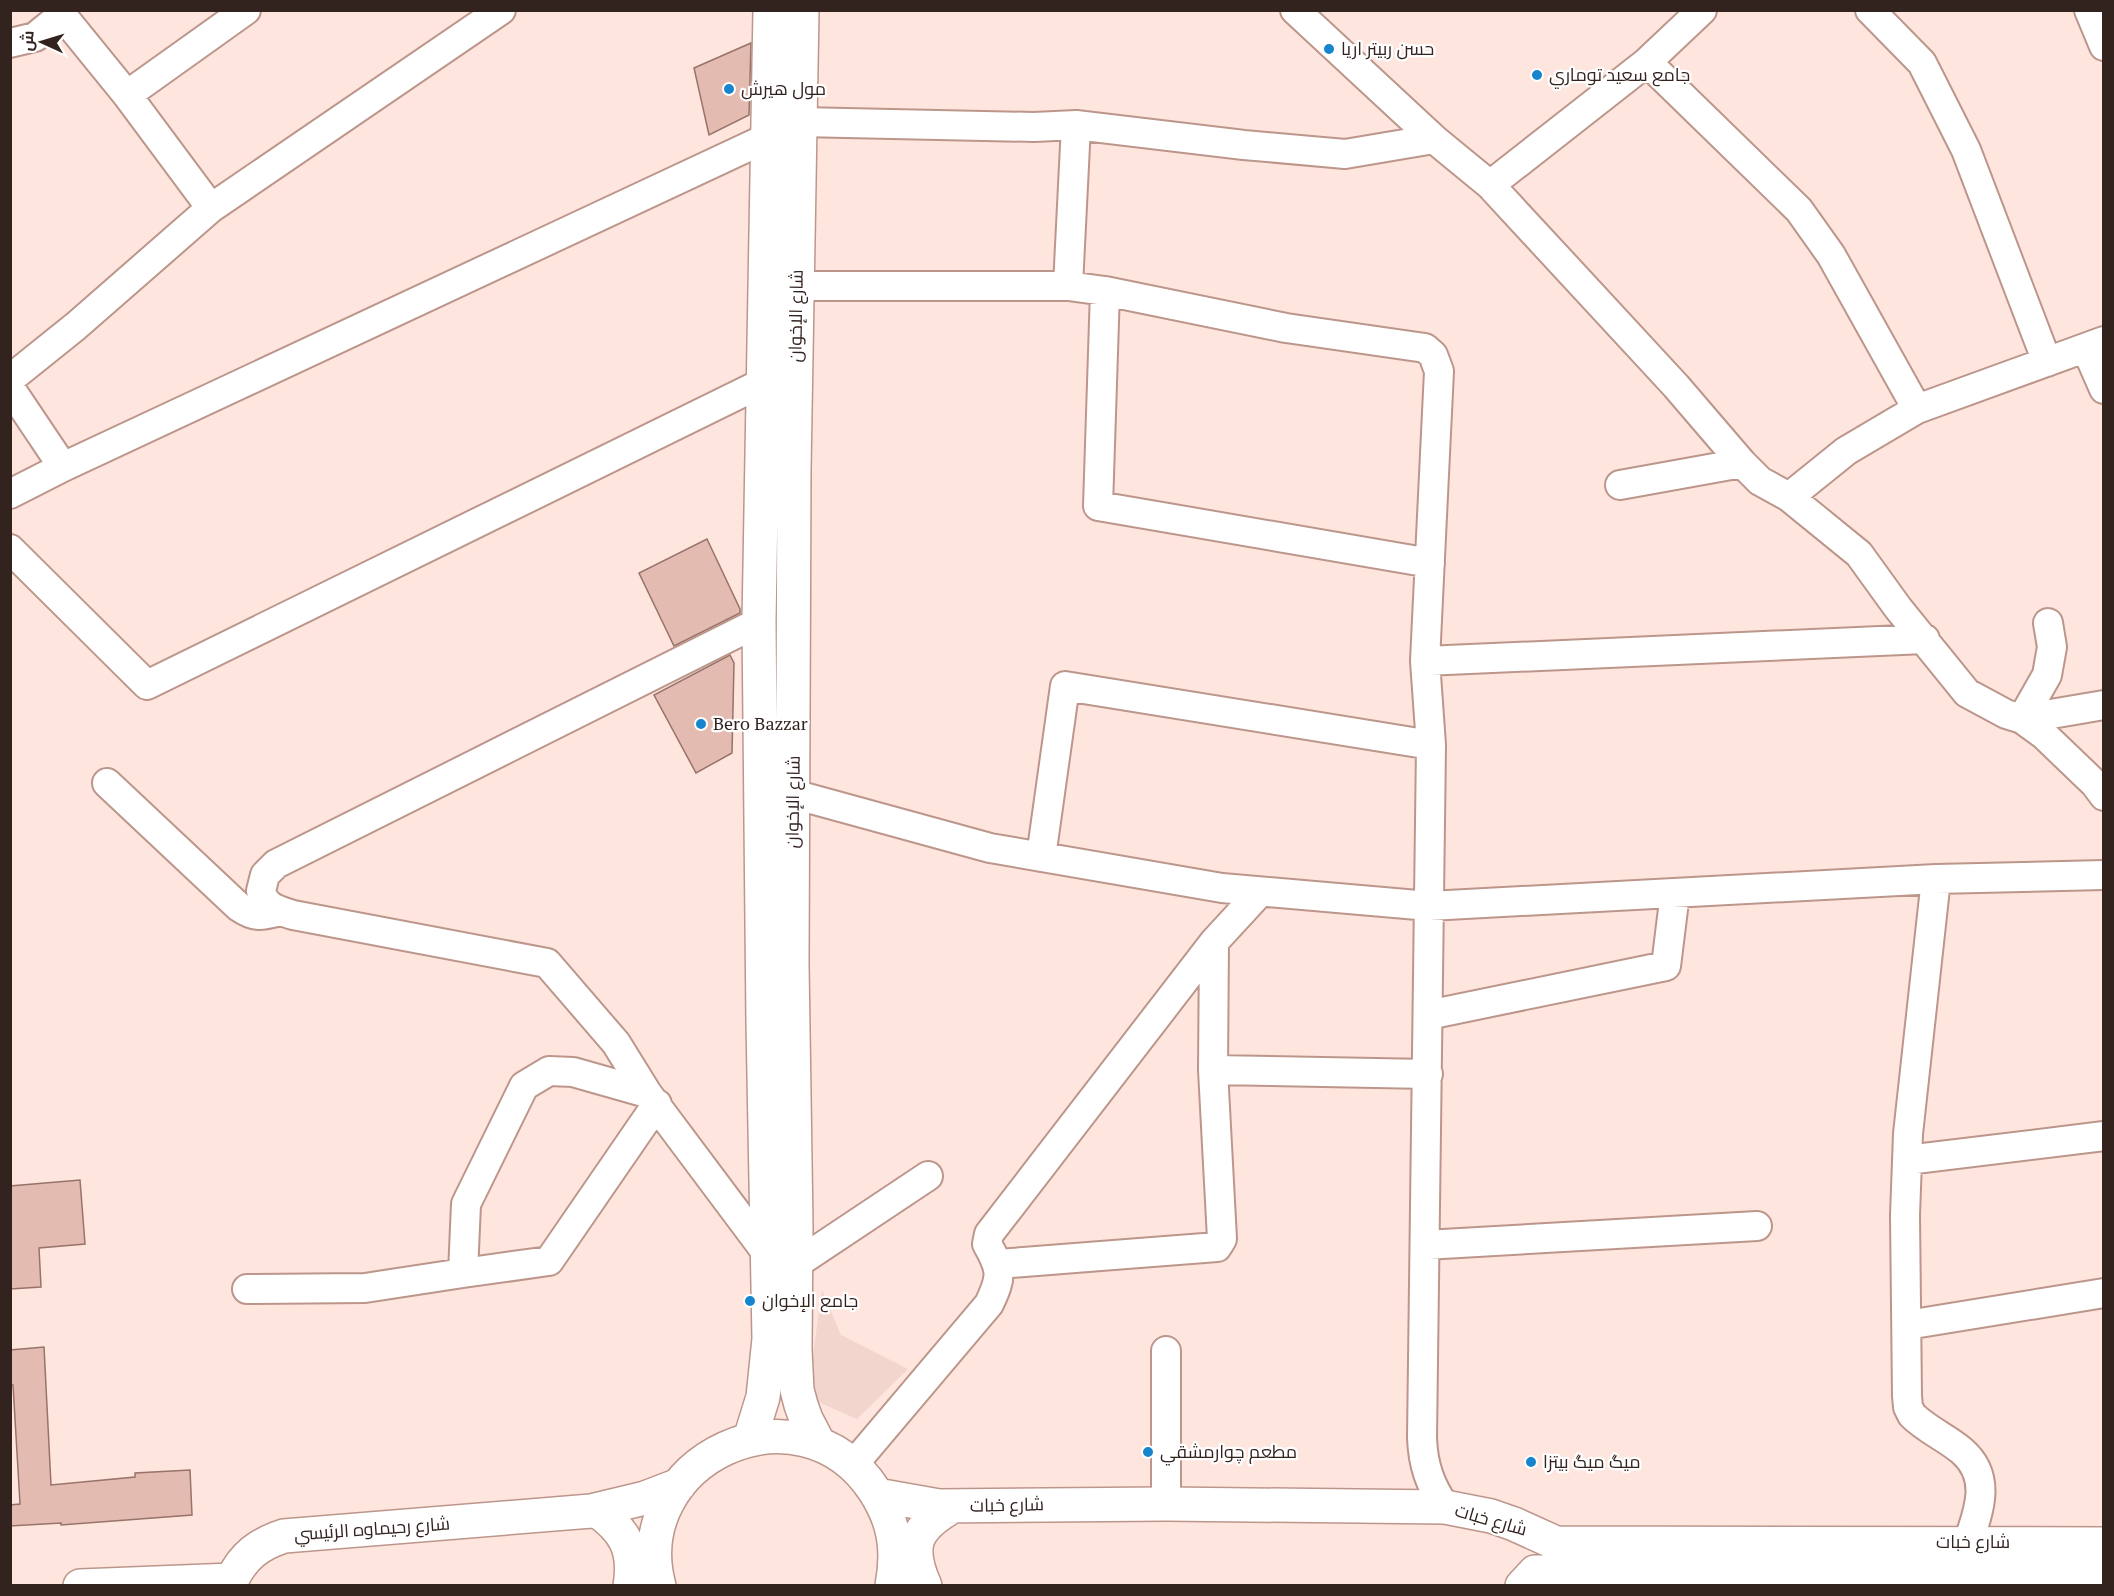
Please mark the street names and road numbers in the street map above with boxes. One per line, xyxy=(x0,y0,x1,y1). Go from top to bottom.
street label: شارع الإخوان xyxy=(782,269,809,363)
street label: شارع الإخوان xyxy=(779,755,806,849)
street label: شارع خبات xyxy=(970,1491,1044,1518)
street label: شارع خبات xyxy=(1452,1497,1530,1542)
street label: شارع رحيماوه الرئيسي xyxy=(293,1511,451,1547)
street label: شارع خبات xyxy=(1936,1529,2010,1554)

